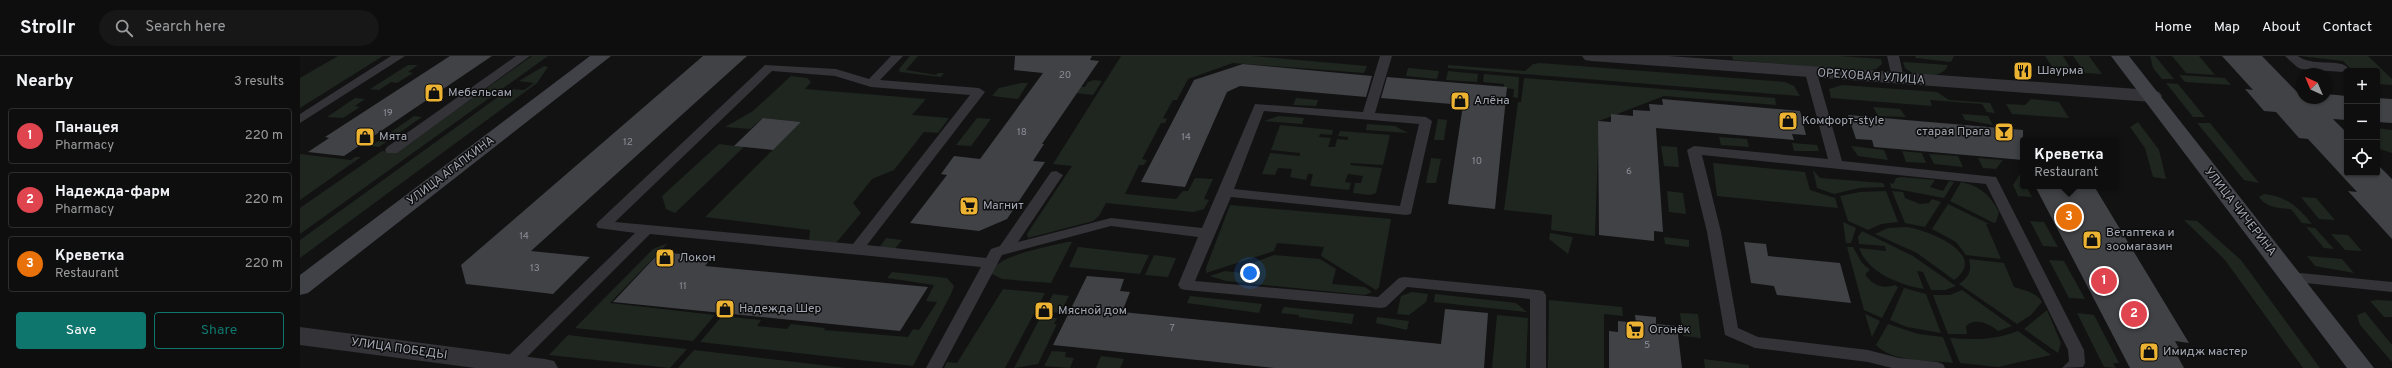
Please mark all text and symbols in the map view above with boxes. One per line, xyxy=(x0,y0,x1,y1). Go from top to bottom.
search box xyxy=(99,10,379,46)
text: Strollr xyxy=(20,16,75,40)
icon: search xyxy=(113,17,135,39)
text: Search here xyxy=(145,18,225,37)
text: Home xyxy=(2155,19,2192,36)
text: Map xyxy=(2214,19,2240,36)
text: About xyxy=(2262,19,2301,36)
text: Contact xyxy=(2323,19,2372,36)
restaurant icon: Шаурма xyxy=(2012,60,2034,82)
place label: Шаурма xyxy=(2037,63,2083,79)
street label: ОРЕХОВАЯ УЛИЦА xyxy=(1817,65,1925,89)
north arrow xyxy=(2296,68,2332,104)
map controls xyxy=(2344,68,2380,176)
button: + xyxy=(2344,68,2380,104)
house number: 20 xyxy=(1059,69,1071,82)
text: Nearby xyxy=(16,71,73,93)
text: 3 results xyxy=(234,74,284,90)
shop icon: Мебельсам xyxy=(423,82,445,104)
place label: Мебельсам xyxy=(448,85,512,101)
shop icon: Алёна xyxy=(1449,90,1471,112)
place label: Алёна xyxy=(1474,93,1510,109)
button: − xyxy=(2344,104,2380,140)
house number: 19 xyxy=(383,107,393,120)
shop icon: Комфорт-style xyxy=(1777,110,1799,132)
place label: Комфорт-style xyxy=(1802,113,1884,129)
text: Панацея xyxy=(55,119,119,138)
bar icon: старая Прага xyxy=(1993,121,2015,143)
place label: старая Прага xyxy=(1916,124,1990,140)
shop icon: Мята xyxy=(354,126,376,148)
house number: 18 xyxy=(1017,126,1027,139)
text: 1 xyxy=(27,128,33,144)
text: 220 m xyxy=(245,128,283,144)
place label: Мята xyxy=(379,129,407,145)
house number: 14 xyxy=(1181,131,1191,144)
street label: УЛИЦА АГАПКИНА xyxy=(404,133,498,209)
house number: 12 xyxy=(623,136,633,149)
popup xyxy=(2020,137,2118,189)
text: Pharmacy xyxy=(55,138,114,154)
button: locate xyxy=(2344,140,2380,176)
text: Креветка xyxy=(2034,146,2104,165)
house number: 10 xyxy=(1472,155,1482,168)
street label: УЛИЦА ЧИЧЕРИНА xyxy=(2200,164,2280,260)
house number: 6 xyxy=(1626,165,1632,178)
text: Restaurant xyxy=(2034,165,2098,181)
text: Надежда-фарм xyxy=(55,183,170,202)
text: 2 xyxy=(26,192,34,208)
text: 220 m xyxy=(245,192,283,208)
supermarket icon: Магнит xyxy=(958,195,980,217)
place label: Магнит xyxy=(983,198,1024,214)
text: Pharmacy xyxy=(55,202,114,218)
pin: 3 xyxy=(2056,202,2082,232)
place label: Ветаптека и зоомагазин xyxy=(2106,225,2175,255)
shop icon: Ветаптека и зоомагазин xyxy=(2081,229,2103,251)
house number: 14 xyxy=(519,230,529,243)
text: Креветка xyxy=(55,247,124,266)
shop icon: Локон xyxy=(654,247,676,269)
place label: Локон xyxy=(679,250,716,266)
text: 3 xyxy=(26,256,34,272)
text: 220 m xyxy=(245,256,283,272)
house number: 13 xyxy=(530,262,540,275)
your location xyxy=(1240,263,1260,283)
text: Restaurant xyxy=(55,266,119,282)
pin: 1 xyxy=(2091,266,2117,296)
house number: 11 xyxy=(679,280,687,293)
shop icon: Надежда Шер xyxy=(714,298,736,320)
pin: 2 xyxy=(2121,299,2147,329)
shop icon: Мясной дом xyxy=(1033,300,1055,322)
place label: Надежда Шер xyxy=(739,301,822,317)
place label: Мясной дом xyxy=(1058,303,1127,319)
button: Save xyxy=(16,312,146,349)
button: Share xyxy=(154,312,284,349)
supermarket icon: Огонёк xyxy=(1624,319,1646,341)
house number: 7 xyxy=(1169,322,1175,335)
place label: Огонёк xyxy=(1649,322,1690,338)
street label: УЛИЦА ПОБЕДЫ xyxy=(350,334,448,364)
house number: 5 xyxy=(1644,339,1650,352)
shop icon: Имидж мастер xyxy=(2138,341,2160,363)
place label: Имидж мастер xyxy=(2163,344,2248,360)

